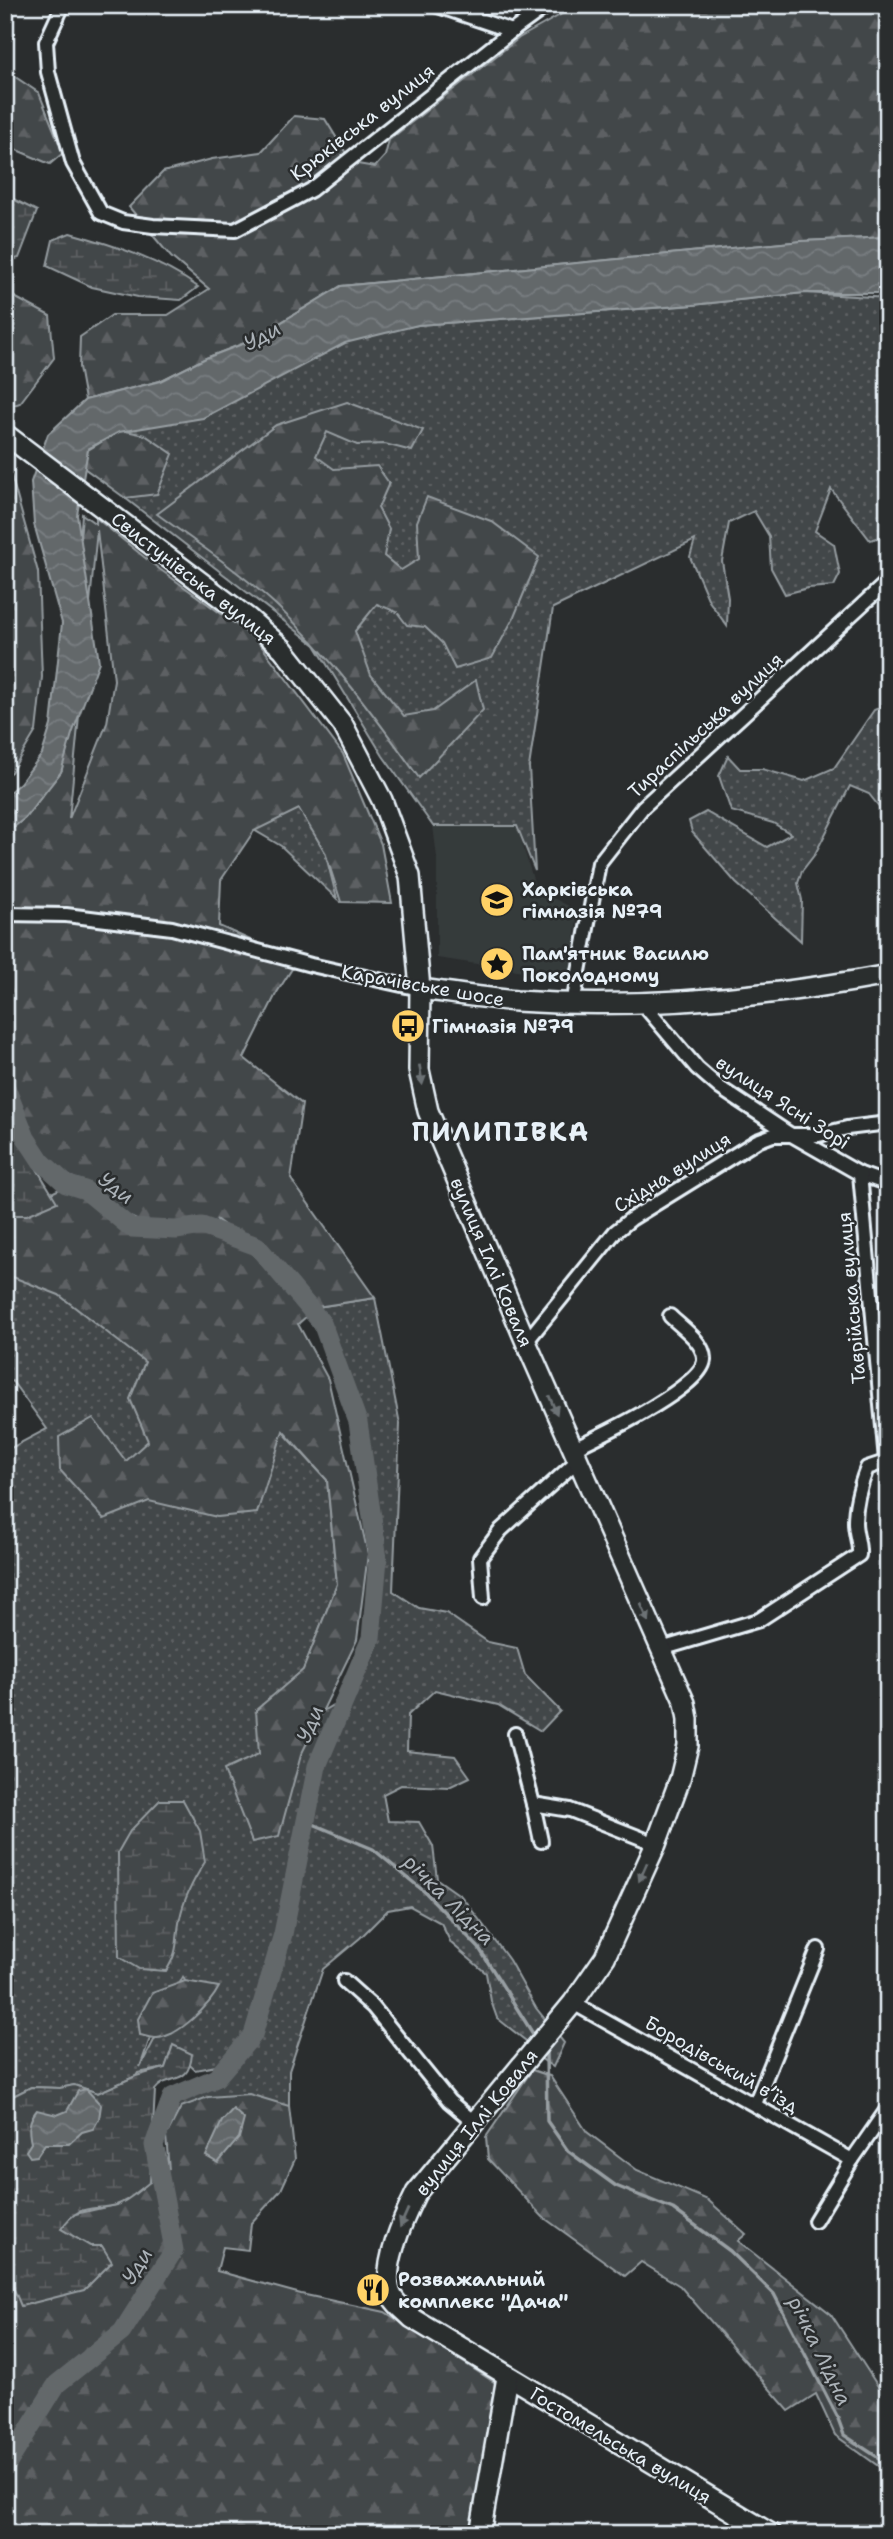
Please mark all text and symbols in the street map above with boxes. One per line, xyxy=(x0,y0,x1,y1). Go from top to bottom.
street label: Крюківська вулиця xyxy=(285,58,440,187)
water label: Уди xyxy=(238,315,286,357)
street label: Свистунівська вулиця xyxy=(106,506,281,651)
street label: Тираспільська вулиця xyxy=(623,647,788,804)
place label: Харківська гімназія №79 xyxy=(522,877,662,924)
school or university icon: Харківська гімназія №79 xyxy=(478,881,516,919)
place label: Пам'ятник Василю Поколодному xyxy=(522,941,709,988)
place icon: Пам'ятник Василю Поколодному xyxy=(478,945,516,983)
street label: Карачівське шосе xyxy=(339,959,506,1012)
bus stop icon: Гімназія №79 xyxy=(389,1007,427,1045)
place label: Гімназія №79 xyxy=(432,1014,574,1039)
street label: вулиця Ясні Зорі xyxy=(711,1050,854,1155)
one-way arrow xyxy=(416,1064,427,1086)
district label: ПИЛИПІВКА xyxy=(412,1114,590,1149)
street label: Східна вулиця xyxy=(609,1126,736,1218)
water label: Уди xyxy=(92,1165,140,1211)
street label: вулиця Іллі Коваля xyxy=(444,1174,539,1351)
street label: Таврійська вулиця xyxy=(832,1211,871,1385)
one-way arrow xyxy=(547,1395,559,1415)
one-way arrow xyxy=(639,1603,651,1623)
water label: Уди xyxy=(290,1701,330,1747)
water label: річка Лідна xyxy=(397,1848,501,1952)
one-way arrow xyxy=(637,1862,648,1883)
street label: Бородівський в’їзд xyxy=(640,2010,803,2119)
street label: вулиця Іллі Коваля xyxy=(409,2044,543,2201)
one-way arrow xyxy=(398,2208,409,2229)
water label: Уди xyxy=(115,2242,159,2290)
place label: Розважальний комплекс "Дача" xyxy=(398,2267,568,2314)
restaurant icon: Розважальний комплекс "Дача" xyxy=(354,2271,392,2309)
water label: річка Лідна xyxy=(781,2291,858,2410)
street label: Гостомельська вулиця xyxy=(525,2381,716,2510)

